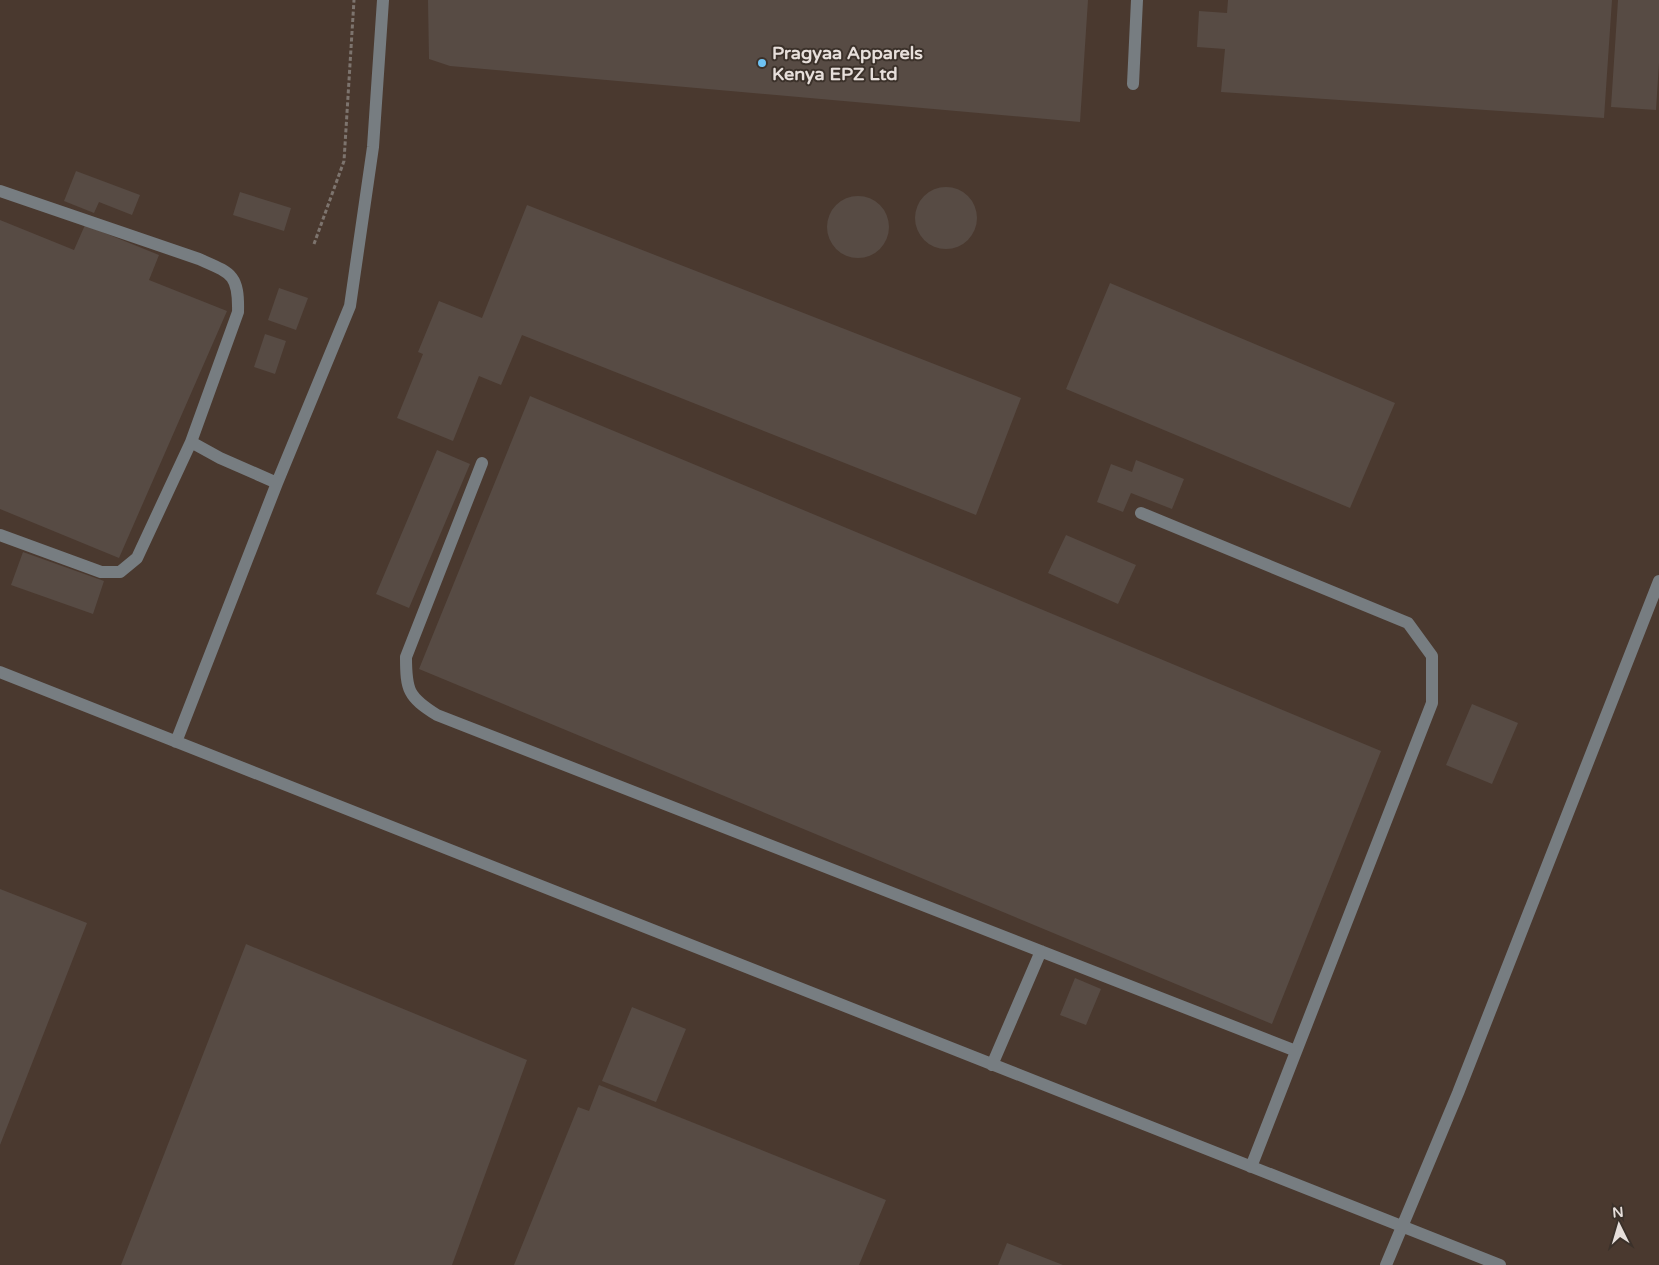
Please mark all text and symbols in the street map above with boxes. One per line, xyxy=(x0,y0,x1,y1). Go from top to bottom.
place label: Pragyaa Apparels Kenya EPZ Ltd xyxy=(772,42,923,85)
marker: Pragyaa Apparels Kenya EPZ Ltd xyxy=(756,57,768,69)
north arrow xyxy=(1594,1200,1644,1250)
text: N xyxy=(1612,1204,1624,1222)

